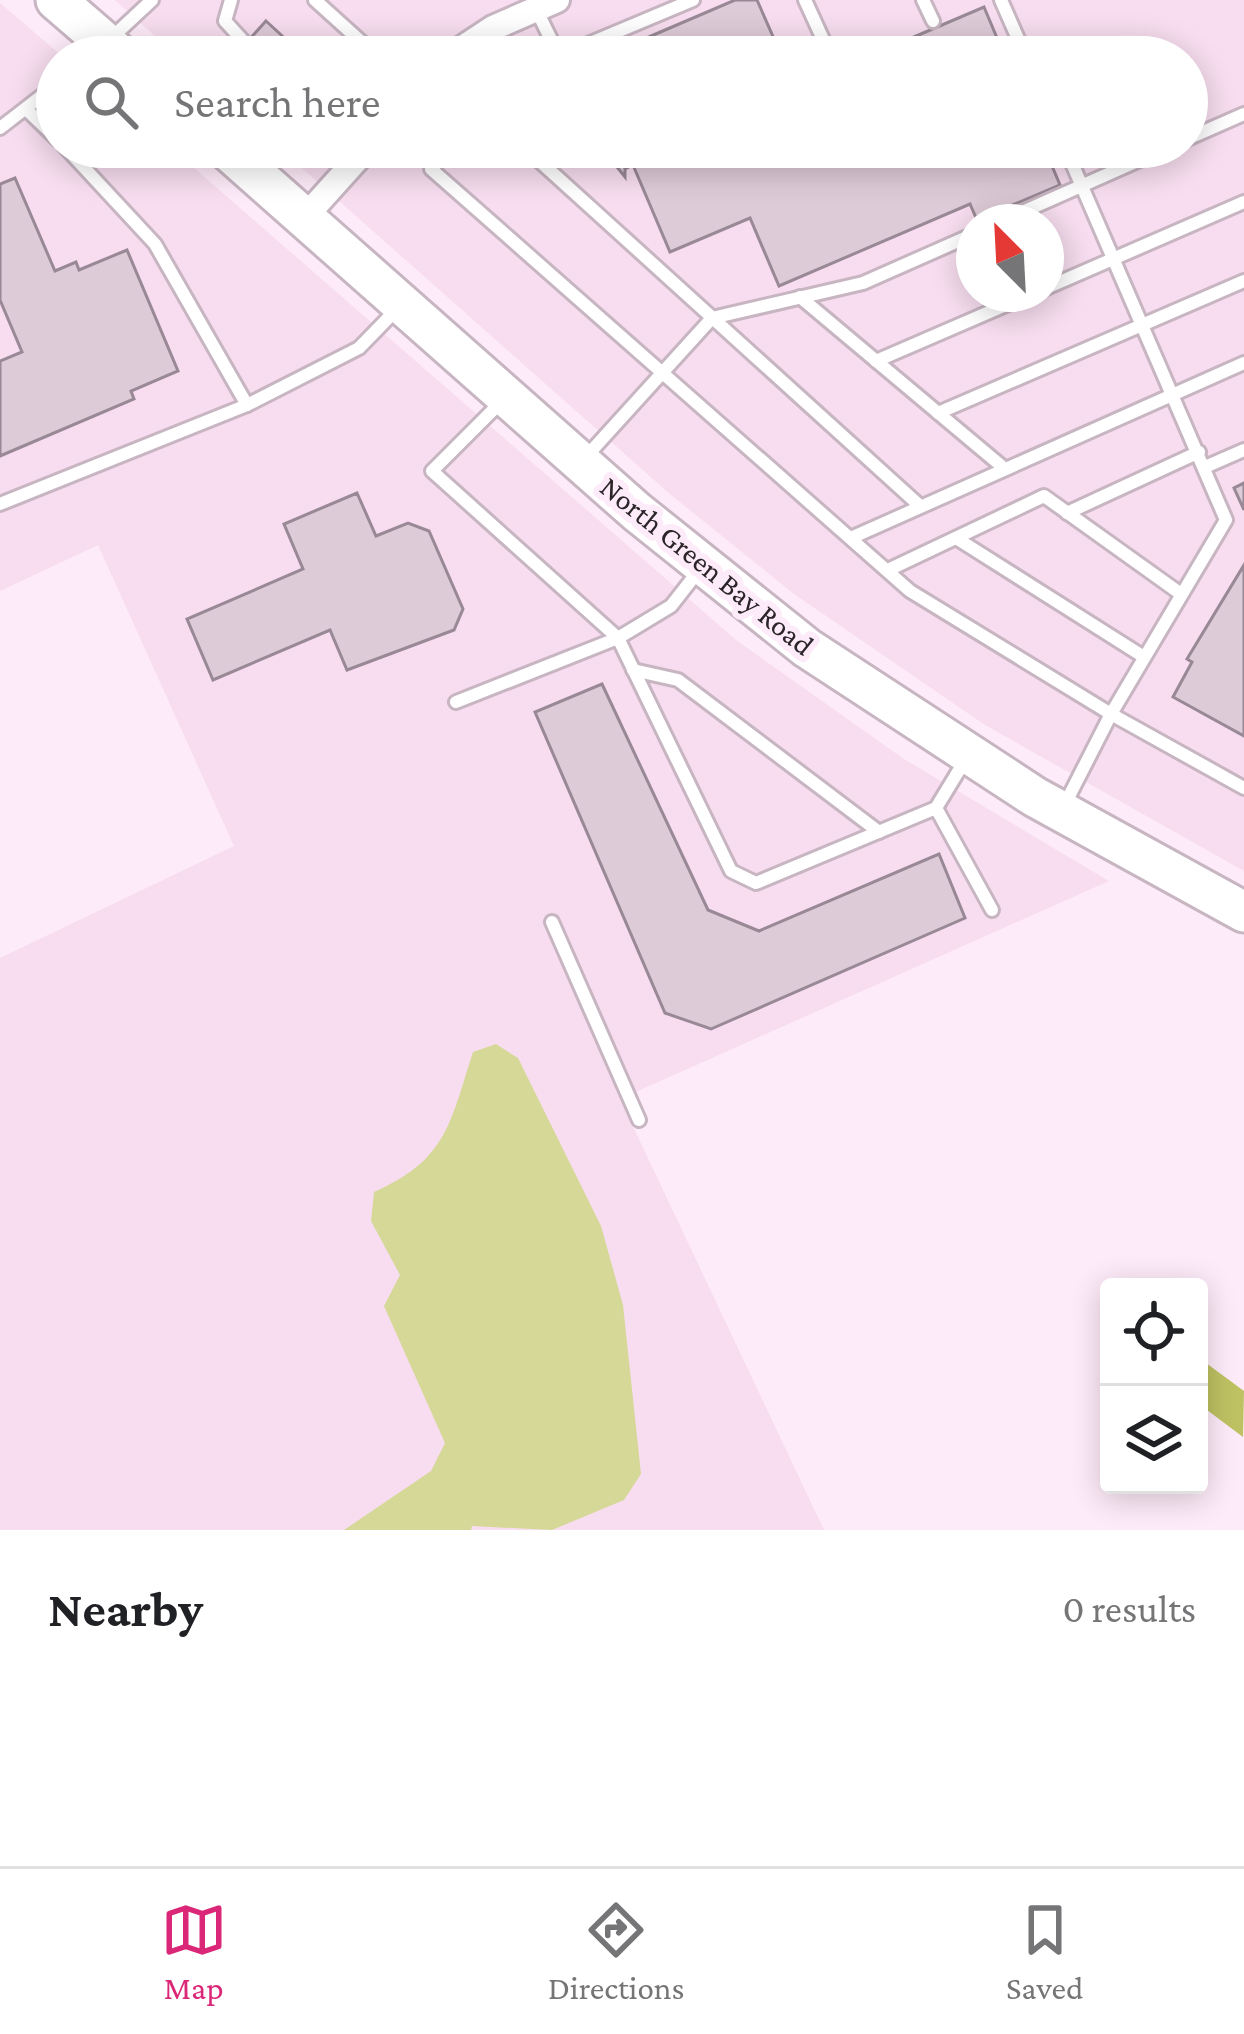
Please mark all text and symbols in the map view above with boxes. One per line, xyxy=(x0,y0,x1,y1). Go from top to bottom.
search box xyxy=(36,36,1208,168)
icon: search xyxy=(78,69,144,135)
text: Search here xyxy=(174,77,381,127)
north arrow xyxy=(956,204,1064,312)
street label: North Green Bay Road xyxy=(594,470,821,663)
map controls xyxy=(1100,1278,1208,1494)
button: locate xyxy=(1100,1278,1208,1386)
button: layers xyxy=(1100,1386,1208,1494)
text: Nearby xyxy=(48,1580,203,1637)
text: 0 results xyxy=(1062,1587,1196,1630)
tab: Map xyxy=(161,1897,227,2006)
tab: Directions xyxy=(548,1897,685,2006)
tab: Saved xyxy=(1006,1897,1083,2006)

